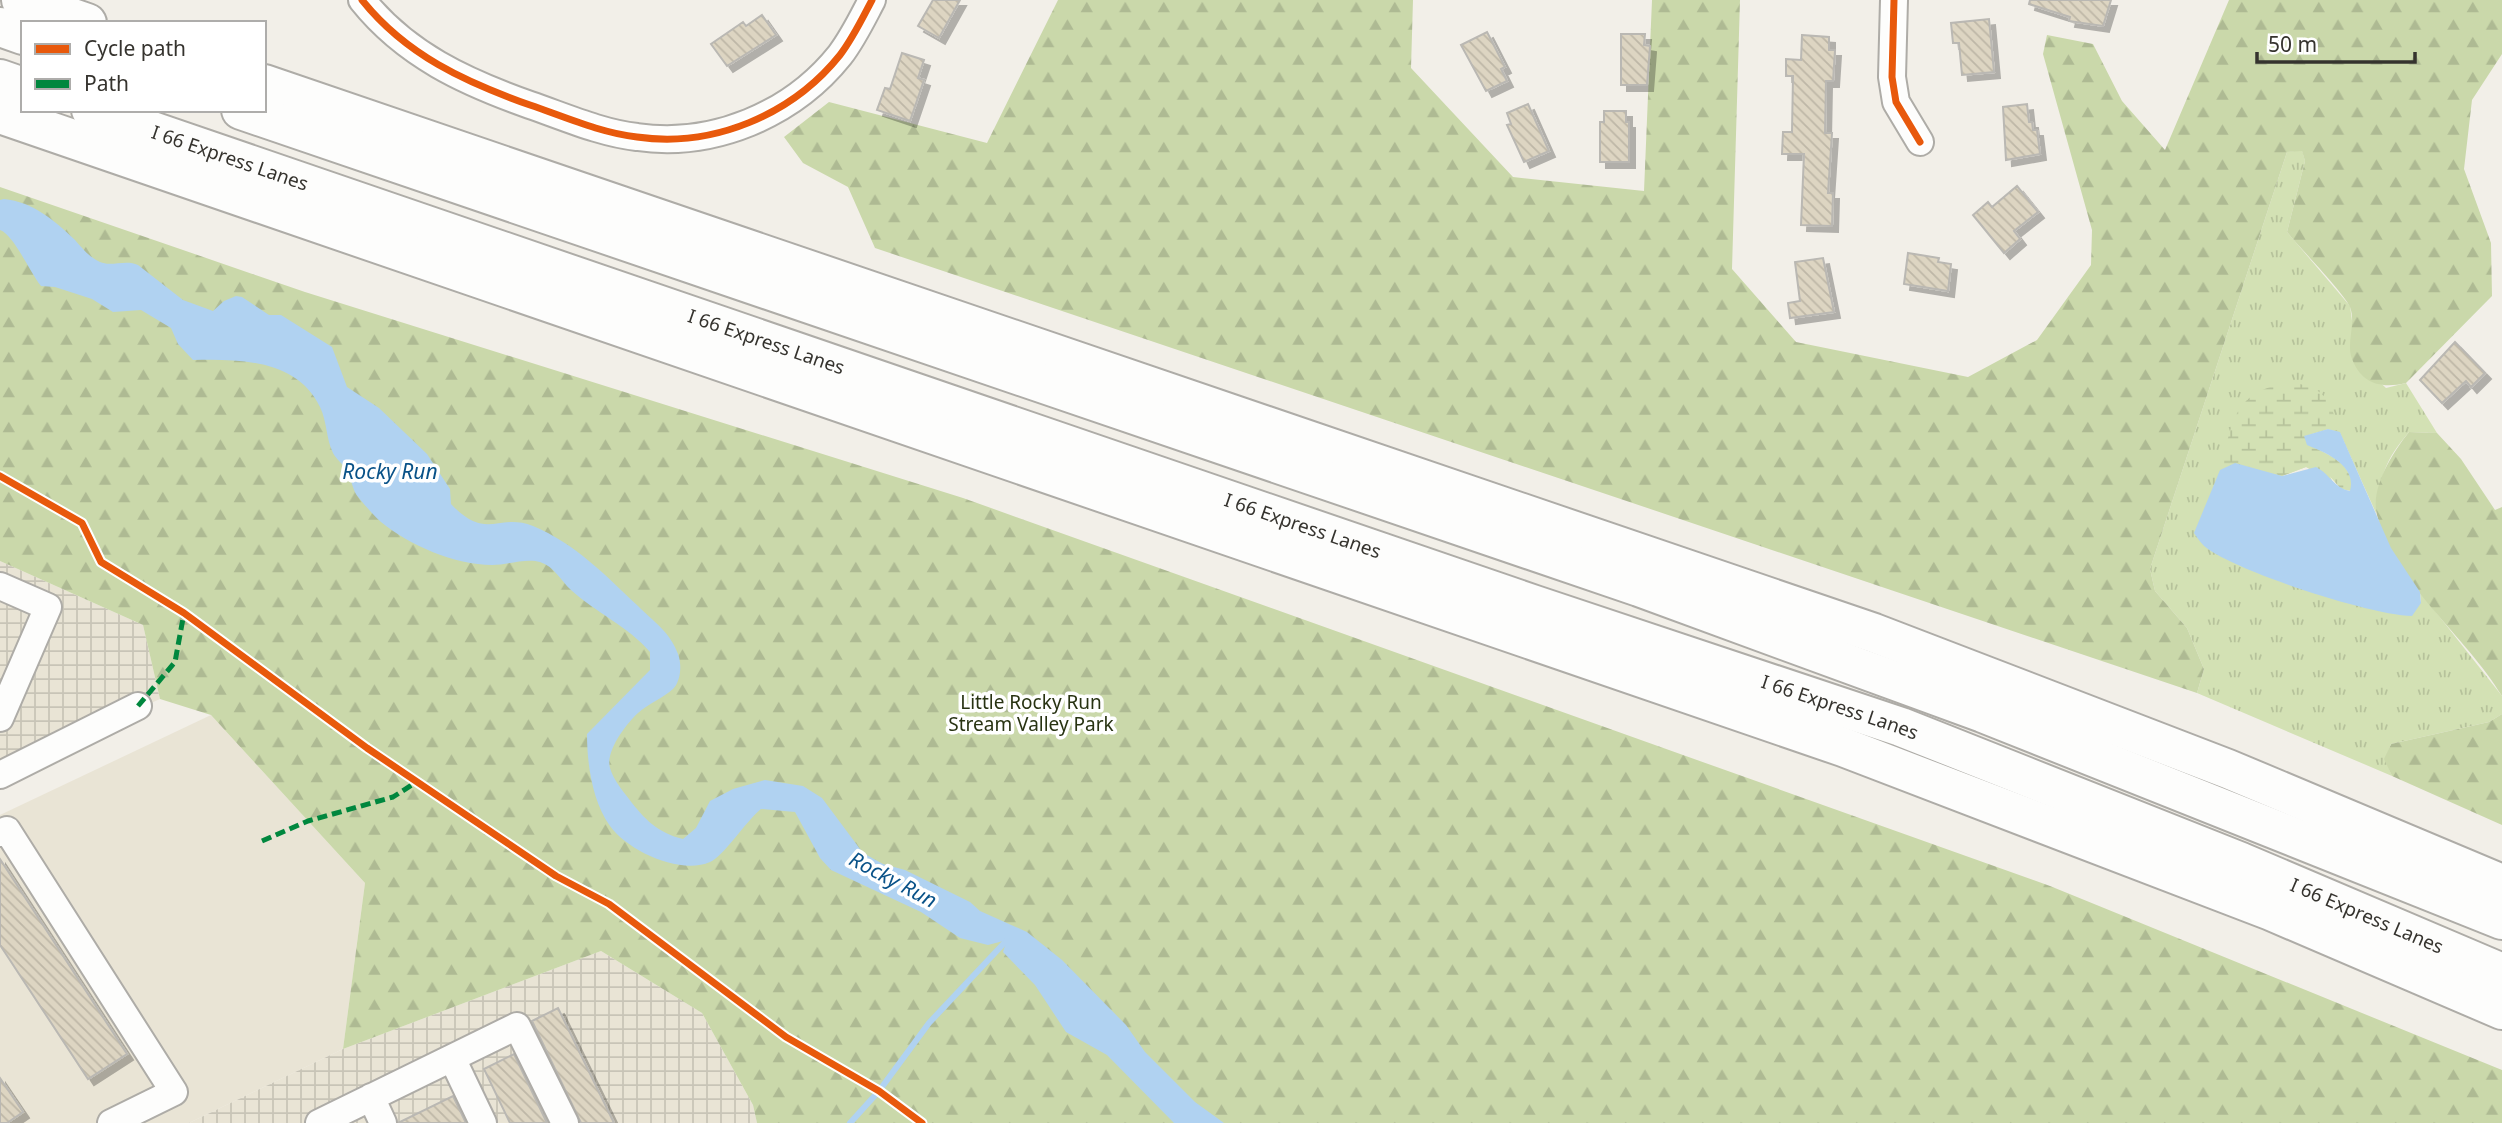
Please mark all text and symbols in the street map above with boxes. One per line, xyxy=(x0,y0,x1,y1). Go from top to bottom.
legend xyxy=(21,21,266,112)
scale bar xyxy=(2257,21,2414,65)
text: 50 m xyxy=(2268,30,2317,58)
text: Cycle path xyxy=(84,34,186,62)
text: Path xyxy=(84,69,129,97)
street label: I 66 Express Lanes xyxy=(148,119,312,197)
street label: I 66 Express Lanes xyxy=(685,303,848,380)
water label: Rocky Run xyxy=(342,457,438,485)
street label: I 66 Express Lanes xyxy=(1221,487,1385,564)
street label: I 66 Express Lanes xyxy=(1758,668,1922,746)
park label: Little Rocky Run Stream Valley Park xyxy=(948,689,1114,737)
water label: Rocky Run xyxy=(845,844,942,914)
street label: I 66 Express Lanes xyxy=(2286,872,2448,960)

